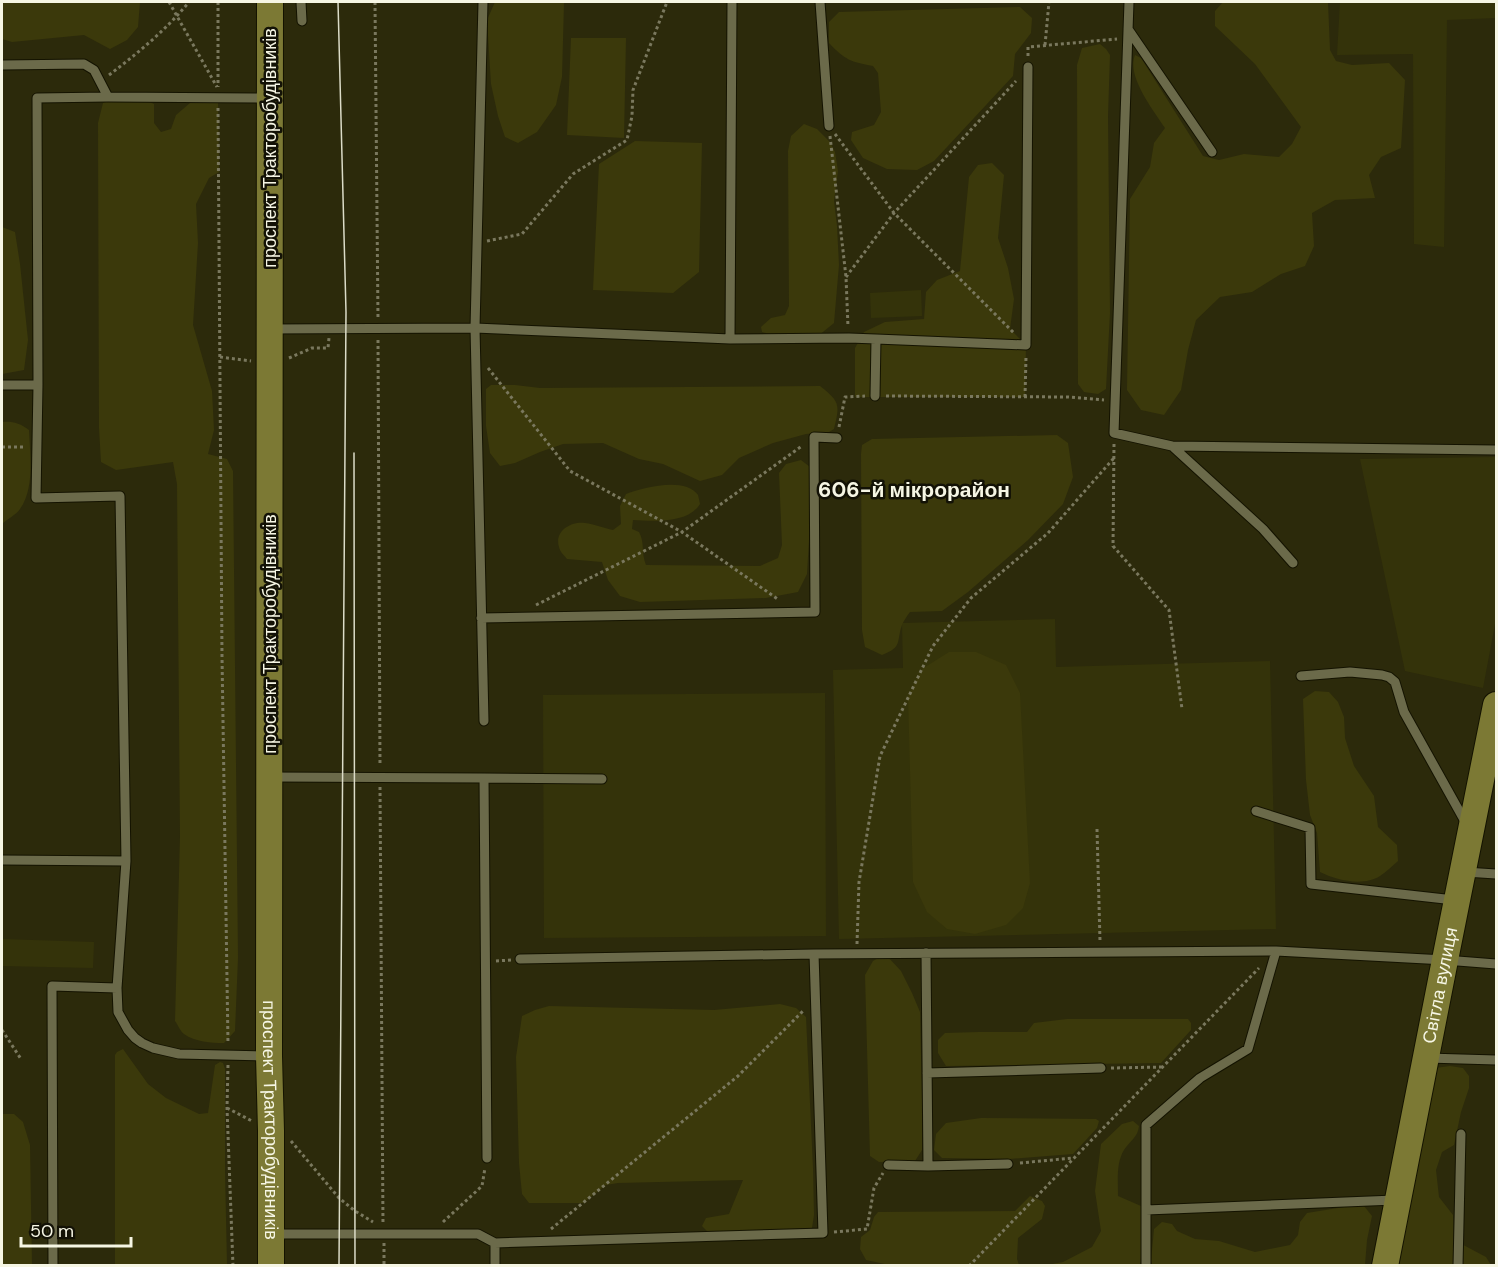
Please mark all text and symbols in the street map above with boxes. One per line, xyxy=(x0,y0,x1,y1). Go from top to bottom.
street label: проспект Тракторобудівників xyxy=(258,28,282,268)
district label: 606-й мікрорайон xyxy=(818,476,1010,504)
street label: проспект Тракторобудівників xyxy=(258,514,282,754)
street label: Світла вулиця xyxy=(1417,925,1463,1046)
street label: проспект Тракторобудівників xyxy=(257,1000,283,1240)
scale bar xyxy=(21,1210,130,1248)
text: 50 m xyxy=(30,1219,74,1243)

